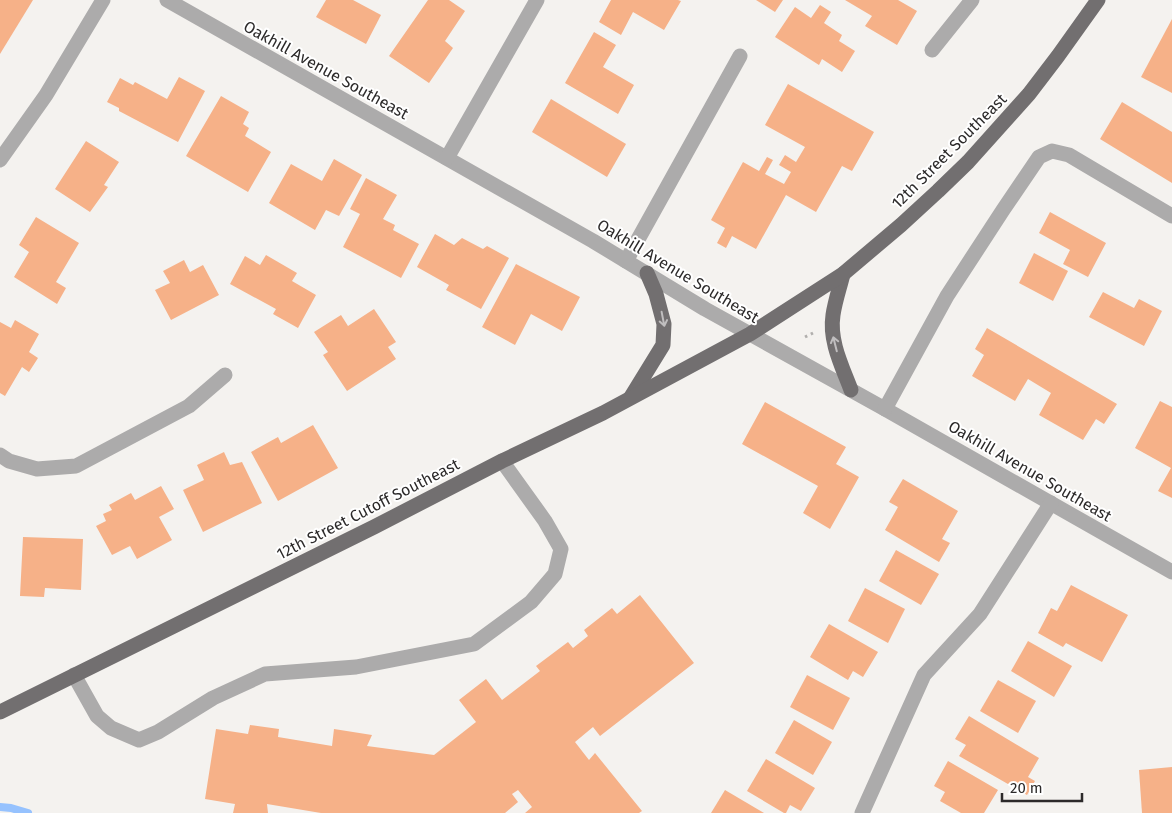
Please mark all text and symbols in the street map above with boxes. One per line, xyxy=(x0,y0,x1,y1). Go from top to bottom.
street label: Oakhill Avenue Southeast xyxy=(240,17,412,123)
street label: 12th Street Southeast xyxy=(888,89,1011,212)
street label: Oakhill Avenue Southeast xyxy=(594,215,763,327)
one-way arrow xyxy=(658,311,668,327)
one-way arrow xyxy=(830,337,839,353)
street label: Oakhill Avenue Southeast xyxy=(945,416,1115,526)
street label: 12th Street Cutoff Southeast xyxy=(273,454,463,563)
scale bar xyxy=(1002,770,1082,802)
text: 20 m xyxy=(1010,779,1043,797)

